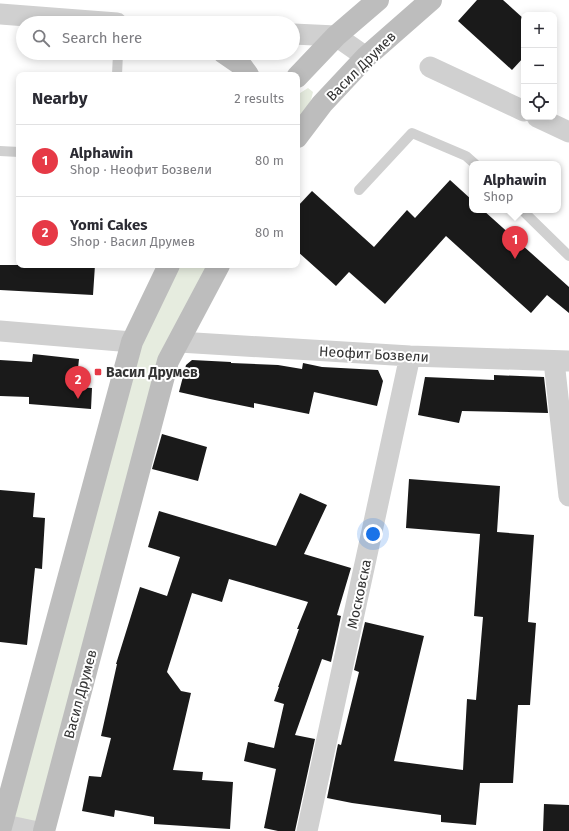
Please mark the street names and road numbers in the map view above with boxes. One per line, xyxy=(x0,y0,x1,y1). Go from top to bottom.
street label: Васил Друмев xyxy=(323,28,400,105)
street label: Неофит Бозвели xyxy=(319,343,429,366)
street label: Московска xyxy=(344,558,375,630)
street label: Васил Друмев xyxy=(60,648,101,741)

